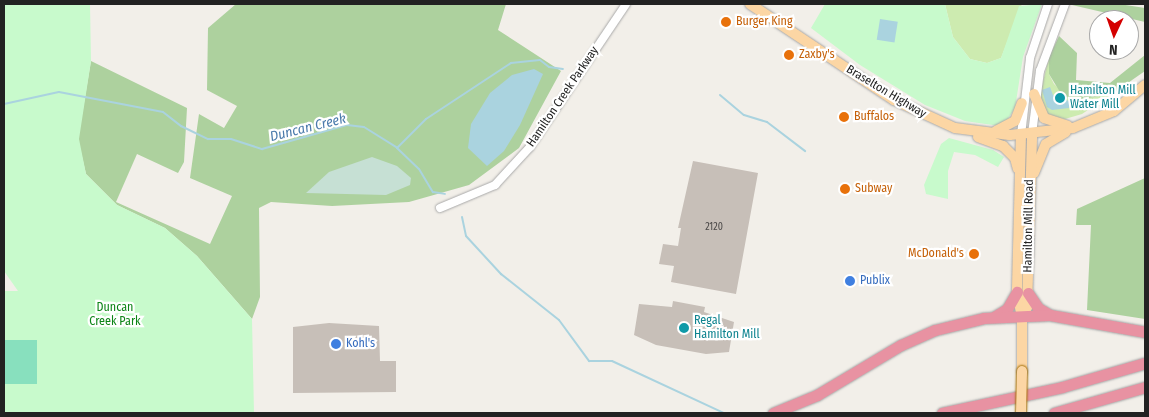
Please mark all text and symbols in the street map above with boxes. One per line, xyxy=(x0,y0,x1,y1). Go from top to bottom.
north arrow xyxy=(1089,10,1139,60)
place label: Burger King xyxy=(736,15,793,29)
marker: Burger King xyxy=(720,16,732,28)
text: N xyxy=(1109,41,1118,58)
street label: Hamilton Creek Parkway xyxy=(524,44,602,150)
place label: Zaxby's xyxy=(799,48,835,62)
marker: Zaxby's xyxy=(783,49,795,61)
street label: Braselton Highway xyxy=(843,62,929,122)
place label: Hamilton Mill Water Mill xyxy=(1070,84,1136,112)
marker: Hamilton Mill Water Mill xyxy=(1054,92,1066,104)
water label: Duncan Creek xyxy=(268,110,348,146)
place label: Buffalos xyxy=(854,110,894,124)
marker: Buffalos xyxy=(838,111,850,123)
street label: Hamilton Mill Road xyxy=(1021,179,1037,273)
place label: Subway xyxy=(855,182,892,196)
marker: Subway xyxy=(839,183,851,195)
house number: 2120 xyxy=(705,222,723,234)
place label: McDonald's xyxy=(908,247,964,261)
marker: McDonald's xyxy=(968,248,980,260)
place label: Publix xyxy=(860,274,890,288)
marker: Publix xyxy=(844,275,856,287)
park label: Duncan Creek Park xyxy=(89,301,141,329)
place label: Regal Hamilton Mill xyxy=(694,314,760,342)
marker: Regal Hamilton Mill xyxy=(678,322,690,334)
place label: Kohl's xyxy=(346,337,375,351)
marker: Kohl's xyxy=(330,338,342,350)

